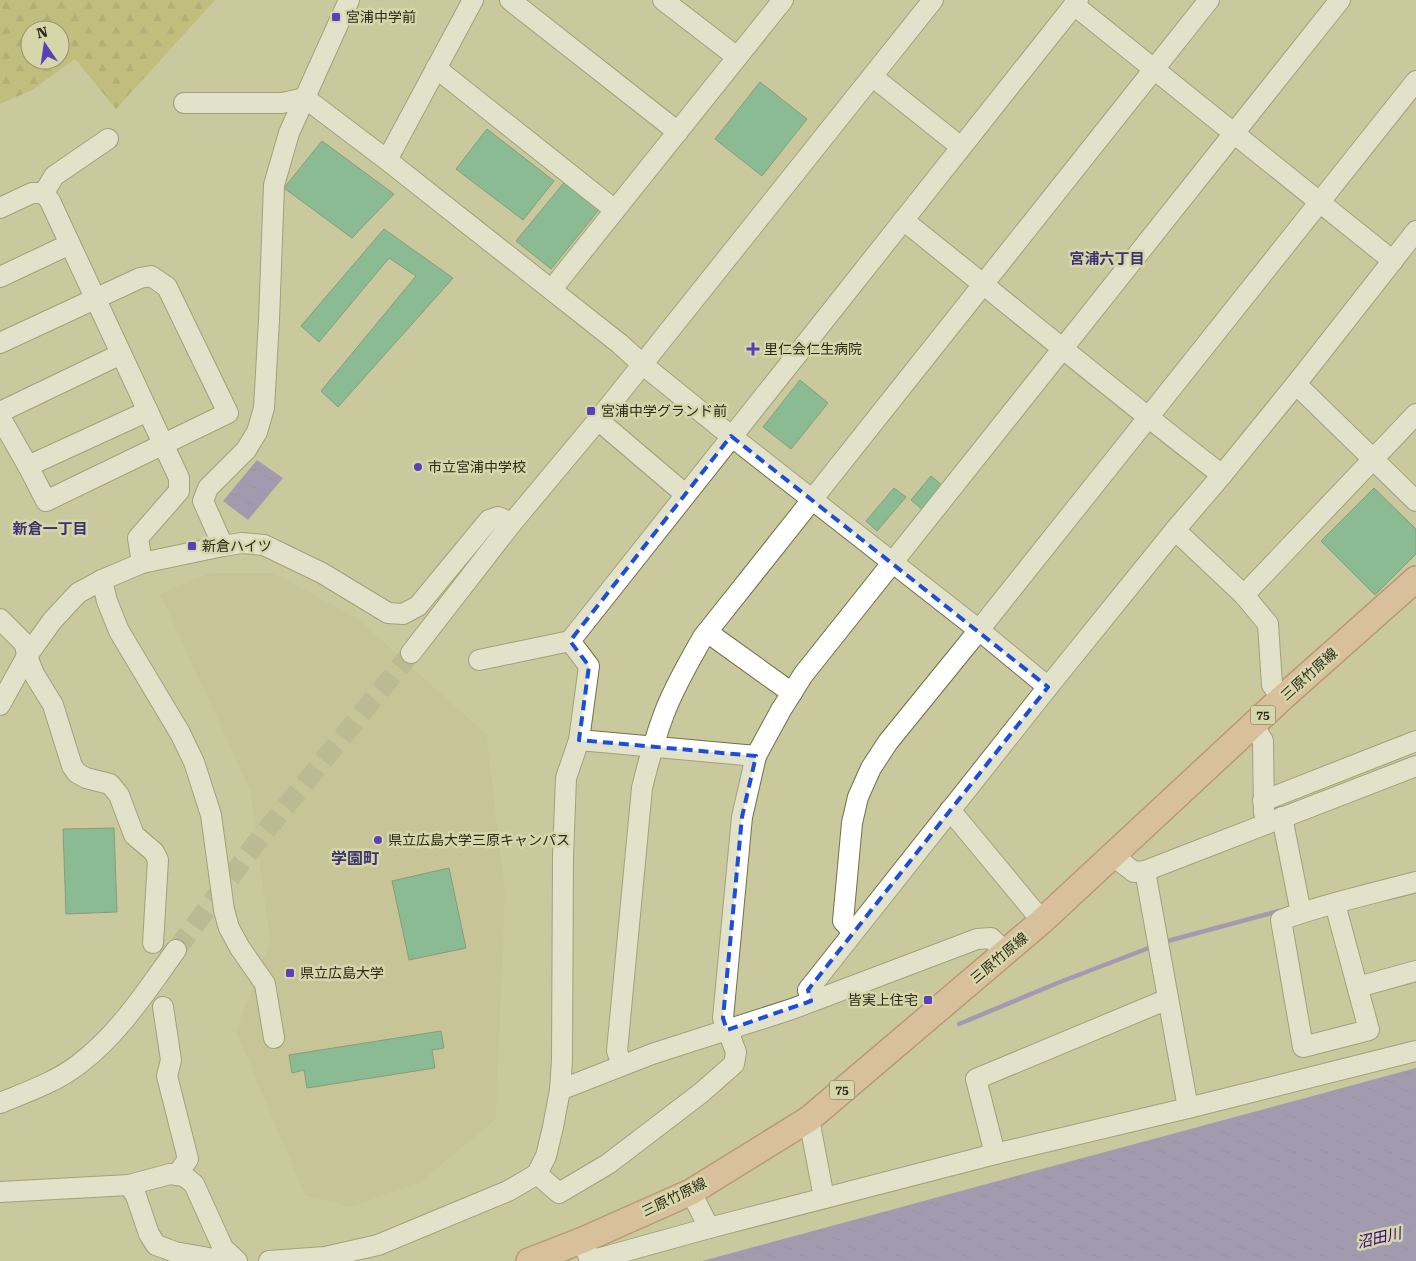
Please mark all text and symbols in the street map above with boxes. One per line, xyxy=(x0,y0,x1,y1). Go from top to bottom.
place label: 宮浦中学前 xyxy=(346,9,416,25)
marker: 宮浦中学前 xyxy=(330,11,342,23)
north arrow xyxy=(20,20,70,70)
text: N xyxy=(35,23,49,41)
district label: 宮浦六丁目 xyxy=(1069,250,1145,268)
place label: 里仁会仁生病院 xyxy=(764,341,862,357)
marker: 里仁会仁生病院 xyxy=(746,342,760,356)
place label: 宮浦中学グランド前 xyxy=(601,403,727,419)
marker: 宮浦中学グランド前 xyxy=(585,405,597,417)
place label: 市立宮浦中学校 xyxy=(428,459,526,475)
marker: 市立宮浦中学校 xyxy=(412,461,424,473)
district label: 新倉一丁目 xyxy=(12,520,88,538)
place label: 新倉ハイツ xyxy=(202,538,272,554)
marker: 新倉ハイツ xyxy=(186,540,198,552)
street label: 三原竹原線 xyxy=(1278,645,1340,703)
road number: 75 xyxy=(1250,706,1276,724)
place label: 県立広島大学三原キャンパス xyxy=(388,832,570,848)
marker: 県立広島大学三原キャンパス xyxy=(372,834,384,846)
district label: 学園町 xyxy=(331,849,379,868)
street label: 三原竹原線 xyxy=(967,929,1031,987)
place label: 県立広島大学 xyxy=(300,965,384,981)
marker: 県立広島大学 xyxy=(284,967,296,979)
place label: 皆実上住宅 xyxy=(848,992,918,1008)
marker: 皆実上住宅 xyxy=(922,994,934,1006)
road number: 75 xyxy=(830,1080,854,1100)
street label: 三原竹原線 xyxy=(639,1174,709,1220)
water label: 沼田川 xyxy=(1355,1224,1405,1252)

